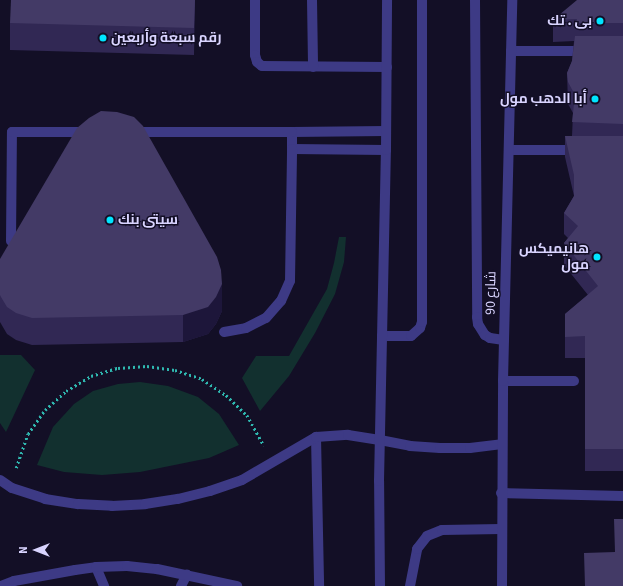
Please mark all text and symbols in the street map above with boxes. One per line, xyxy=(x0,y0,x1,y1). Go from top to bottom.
place label: بى . تك xyxy=(547,13,592,29)
marker: بى . تك xyxy=(595,16,605,26)
place label: رقم سبعة وأربعين xyxy=(111,30,221,46)
marker: رقم سبعة وأربعين xyxy=(98,33,108,43)
place label: أبا الدهب مول xyxy=(500,91,587,107)
marker: أبا الدهب مول xyxy=(590,94,600,104)
place label: سيتى بنك xyxy=(118,212,178,228)
marker: سيتى بنك xyxy=(105,215,115,225)
place label: هانيميكس مول xyxy=(519,241,589,274)
marker: هانيميكس مول xyxy=(592,252,602,262)
street label: شارع 90 xyxy=(482,271,500,315)
north arrow xyxy=(16,530,56,570)
text: N xyxy=(16,546,31,554)

